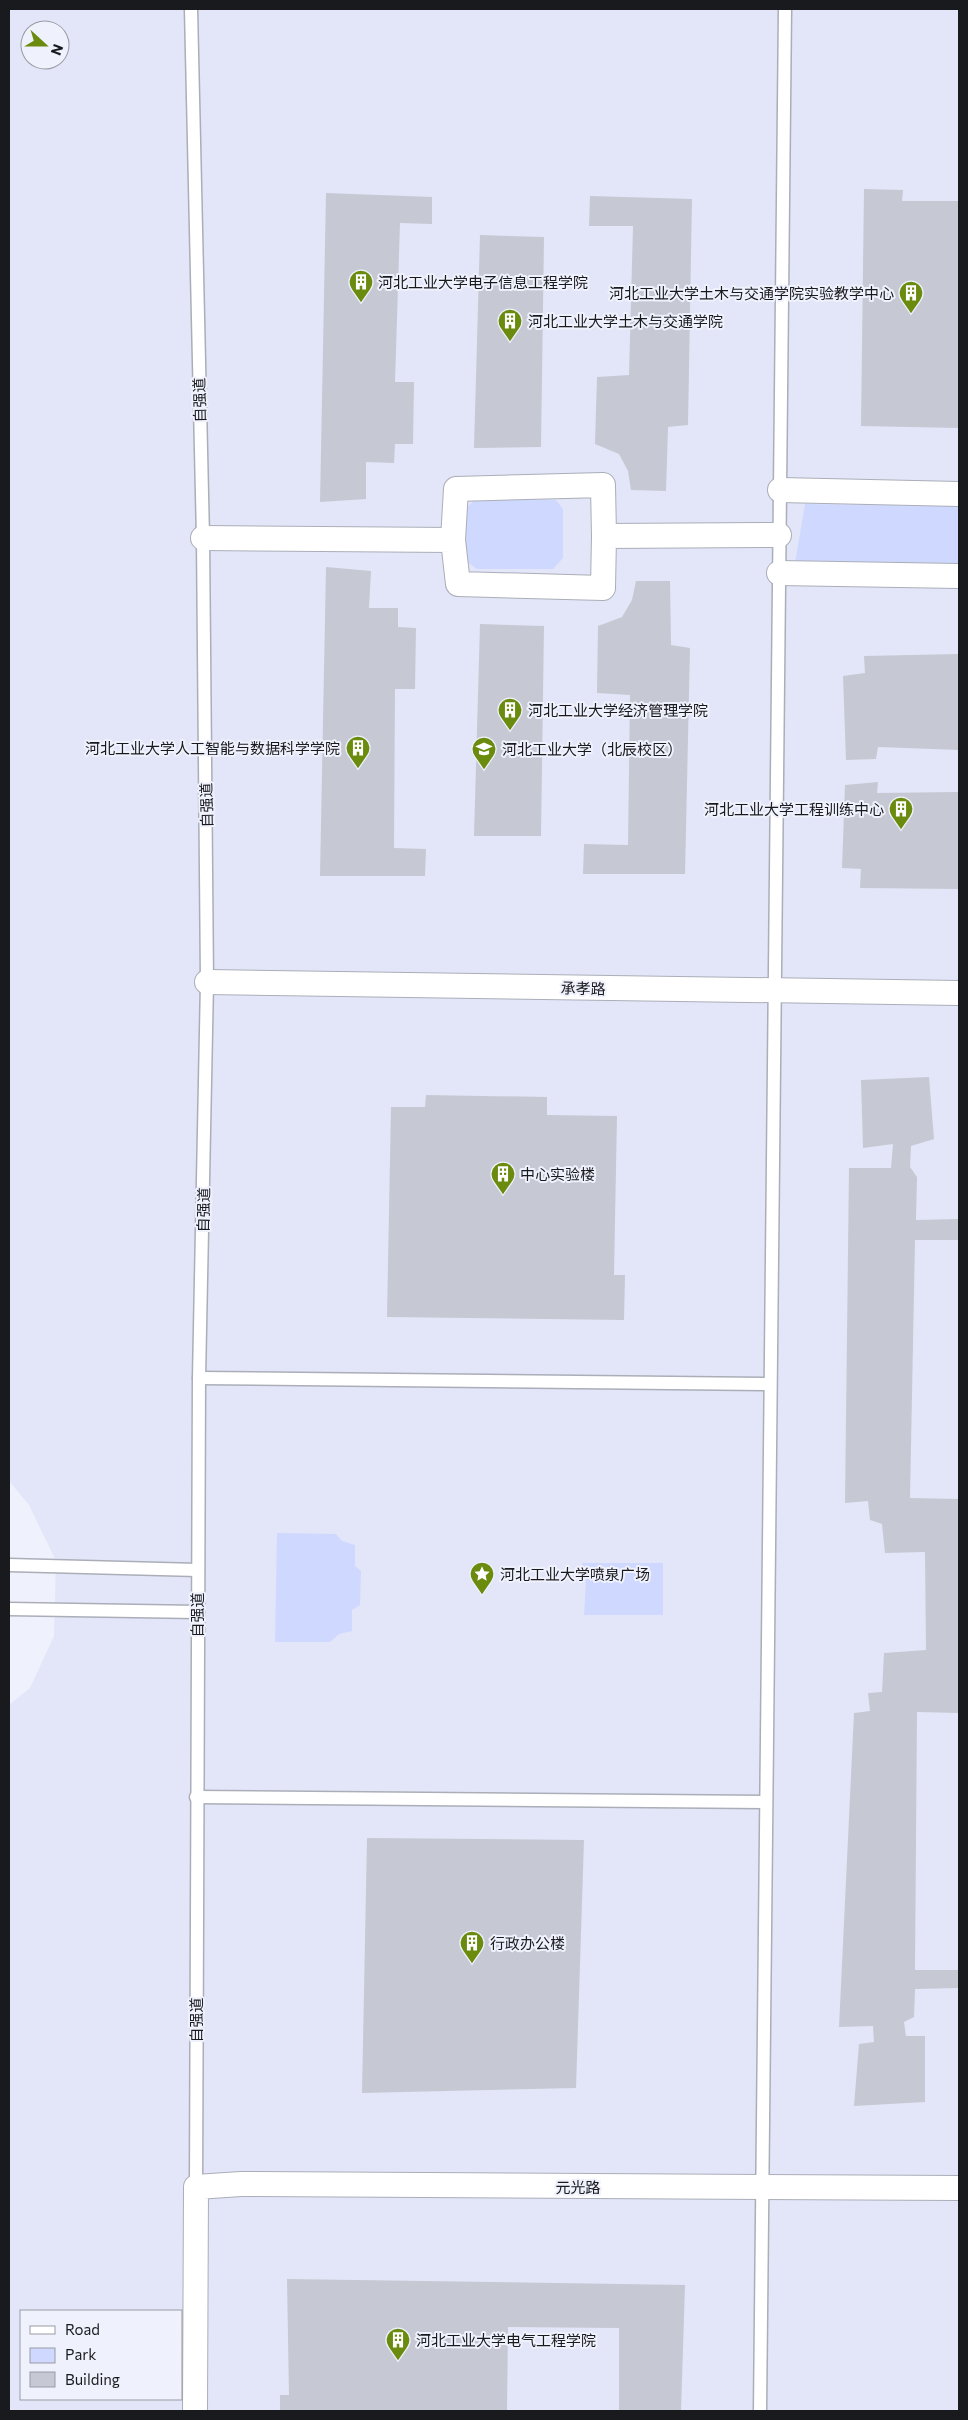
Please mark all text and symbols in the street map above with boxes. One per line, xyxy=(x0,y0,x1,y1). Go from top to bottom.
north arrow xyxy=(20,20,70,70)
text: N xyxy=(48,42,67,58)
building icon: 河北工业大学电子信息工程学院 xyxy=(348,269,374,303)
place label: 河北工业大学电子信息工程学院 xyxy=(378,273,588,291)
building icon: 河北工业大学土木与交通学院实验教学中心 xyxy=(898,280,924,314)
place label: 河北工业大学土木与交通学院实验教学中心 xyxy=(609,284,894,302)
building icon: 河北工业大学土木与交通学院 xyxy=(497,308,523,342)
place label: 河北工业大学土木与交通学院 xyxy=(528,312,723,330)
street label: 自强道 xyxy=(190,377,208,423)
building icon: 河北工业大学经济管理学院 xyxy=(497,697,523,731)
place label: 河北工业大学经济管理学院 xyxy=(528,701,708,719)
building icon: 河北工业大学人工智能与数据科学学院 xyxy=(345,735,371,769)
school or university icon: 河北工业大学（北辰校区） xyxy=(471,736,497,770)
place label: 河北工业大学人工智能与数据科学学院 xyxy=(85,739,340,757)
place label: 河北工业大学（北辰校区） xyxy=(502,740,682,758)
street label: 自强道 xyxy=(197,782,215,828)
building icon: 河北工业大学工程训练中心 xyxy=(888,796,914,830)
place label: 河北工业大学工程训练中心 xyxy=(704,800,884,818)
street label: 承孝路 xyxy=(560,979,606,997)
building icon: 中心实验楼 xyxy=(490,1161,516,1195)
place label: 中心实验楼 xyxy=(520,1165,595,1183)
street label: 自强道 xyxy=(194,1187,212,1233)
place icon: 河北工业大学喷泉广场 xyxy=(469,1561,495,1595)
place label: 河北工业大学喷泉广场 xyxy=(500,1565,650,1583)
street label: 自强道 xyxy=(188,1592,206,1638)
building icon: 行政办公楼 xyxy=(459,1930,485,1964)
place label: 行政办公楼 xyxy=(490,1934,565,1952)
street label: 自强道 xyxy=(187,1997,205,2043)
street label: 元光路 xyxy=(555,2178,601,2196)
legend xyxy=(20,2310,182,2400)
text: Road xyxy=(65,2320,100,2338)
building icon: 河北工业大学电气工程学院 xyxy=(385,2327,411,2361)
place label: 河北工业大学电气工程学院 xyxy=(416,2331,596,2349)
text: Park xyxy=(65,2345,96,2363)
text: Building xyxy=(65,2370,120,2388)

